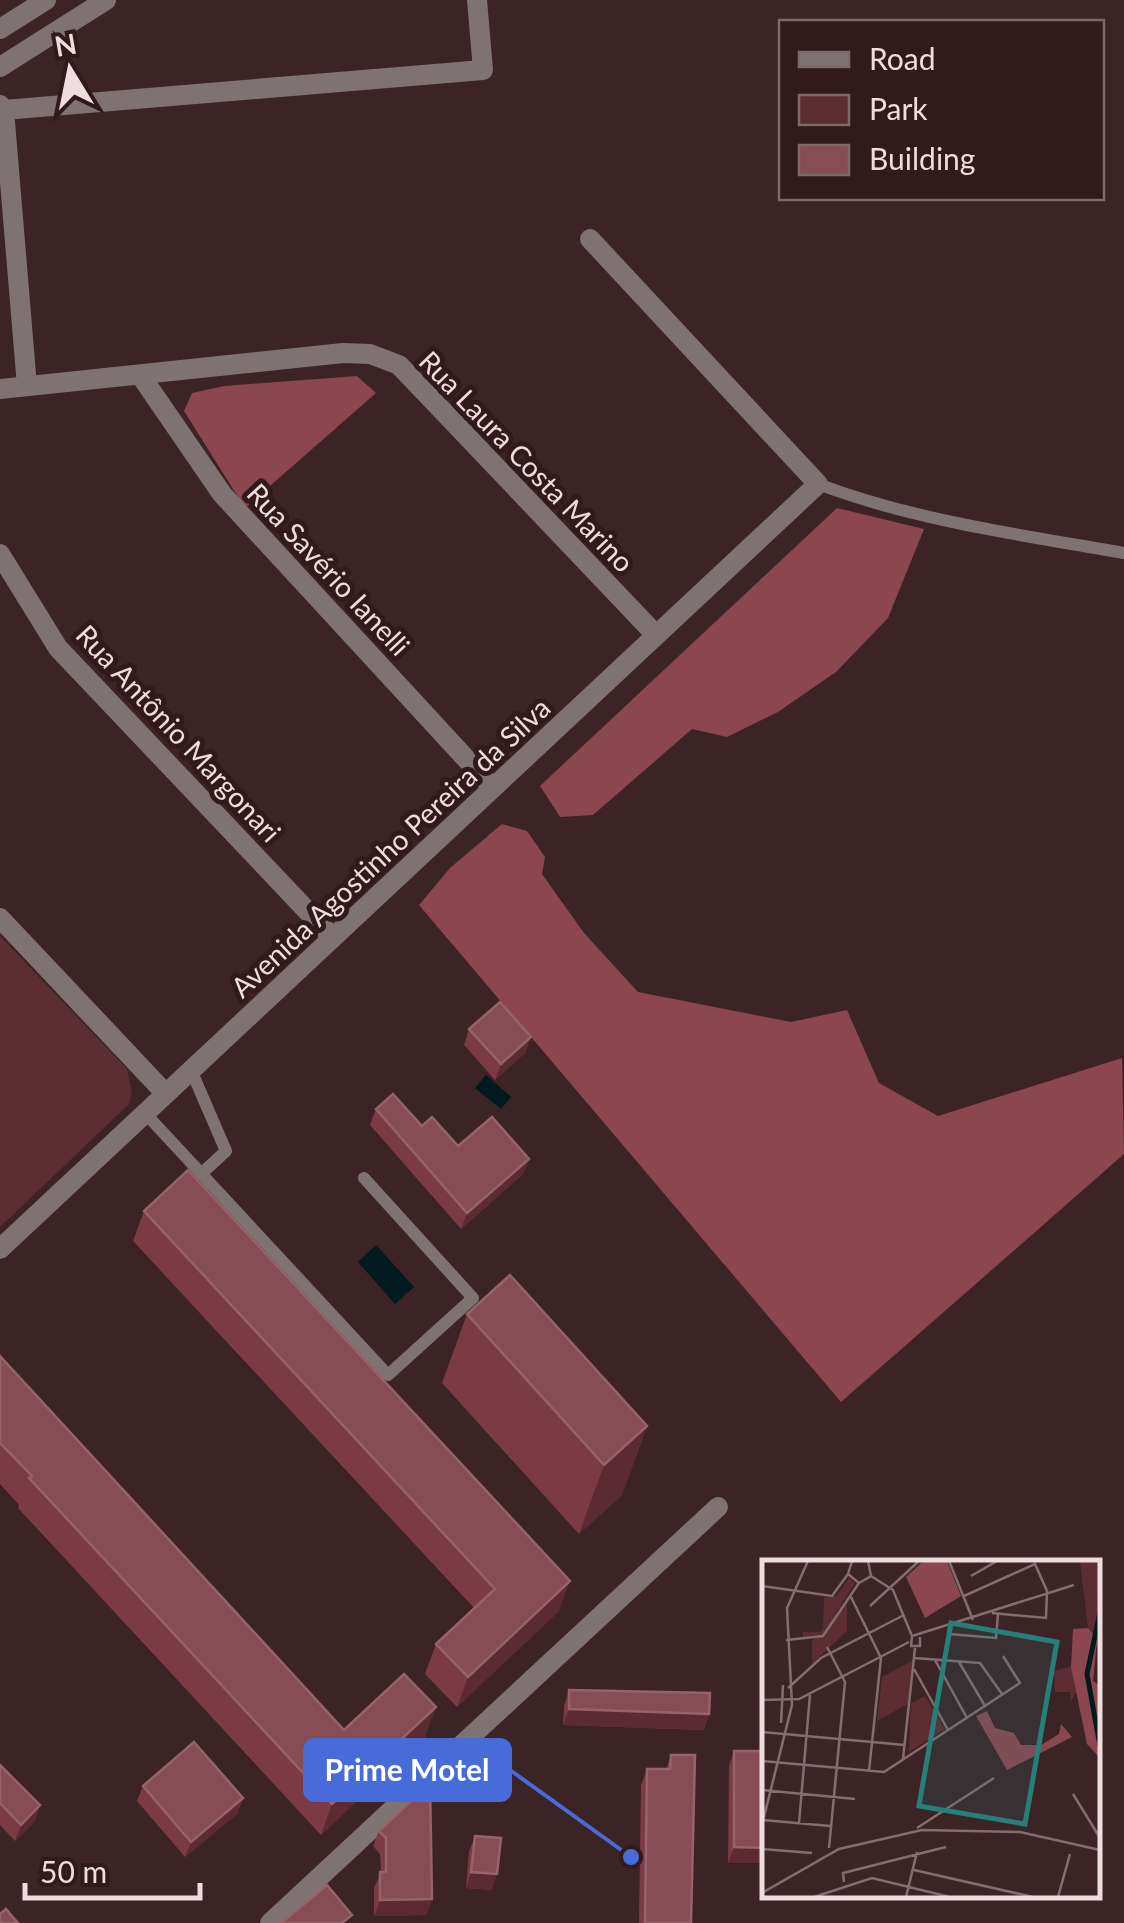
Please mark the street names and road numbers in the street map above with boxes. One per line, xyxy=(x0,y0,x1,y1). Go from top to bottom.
street label: Rua Laura Costa Marino xyxy=(413,343,641,579)
street label: Rua Savério Ianelli xyxy=(241,476,417,662)
street label: Rua Antônio Margonari xyxy=(70,617,288,849)
street label: Avenida Agostinho Pereira da Silva xyxy=(223,690,557,1004)

